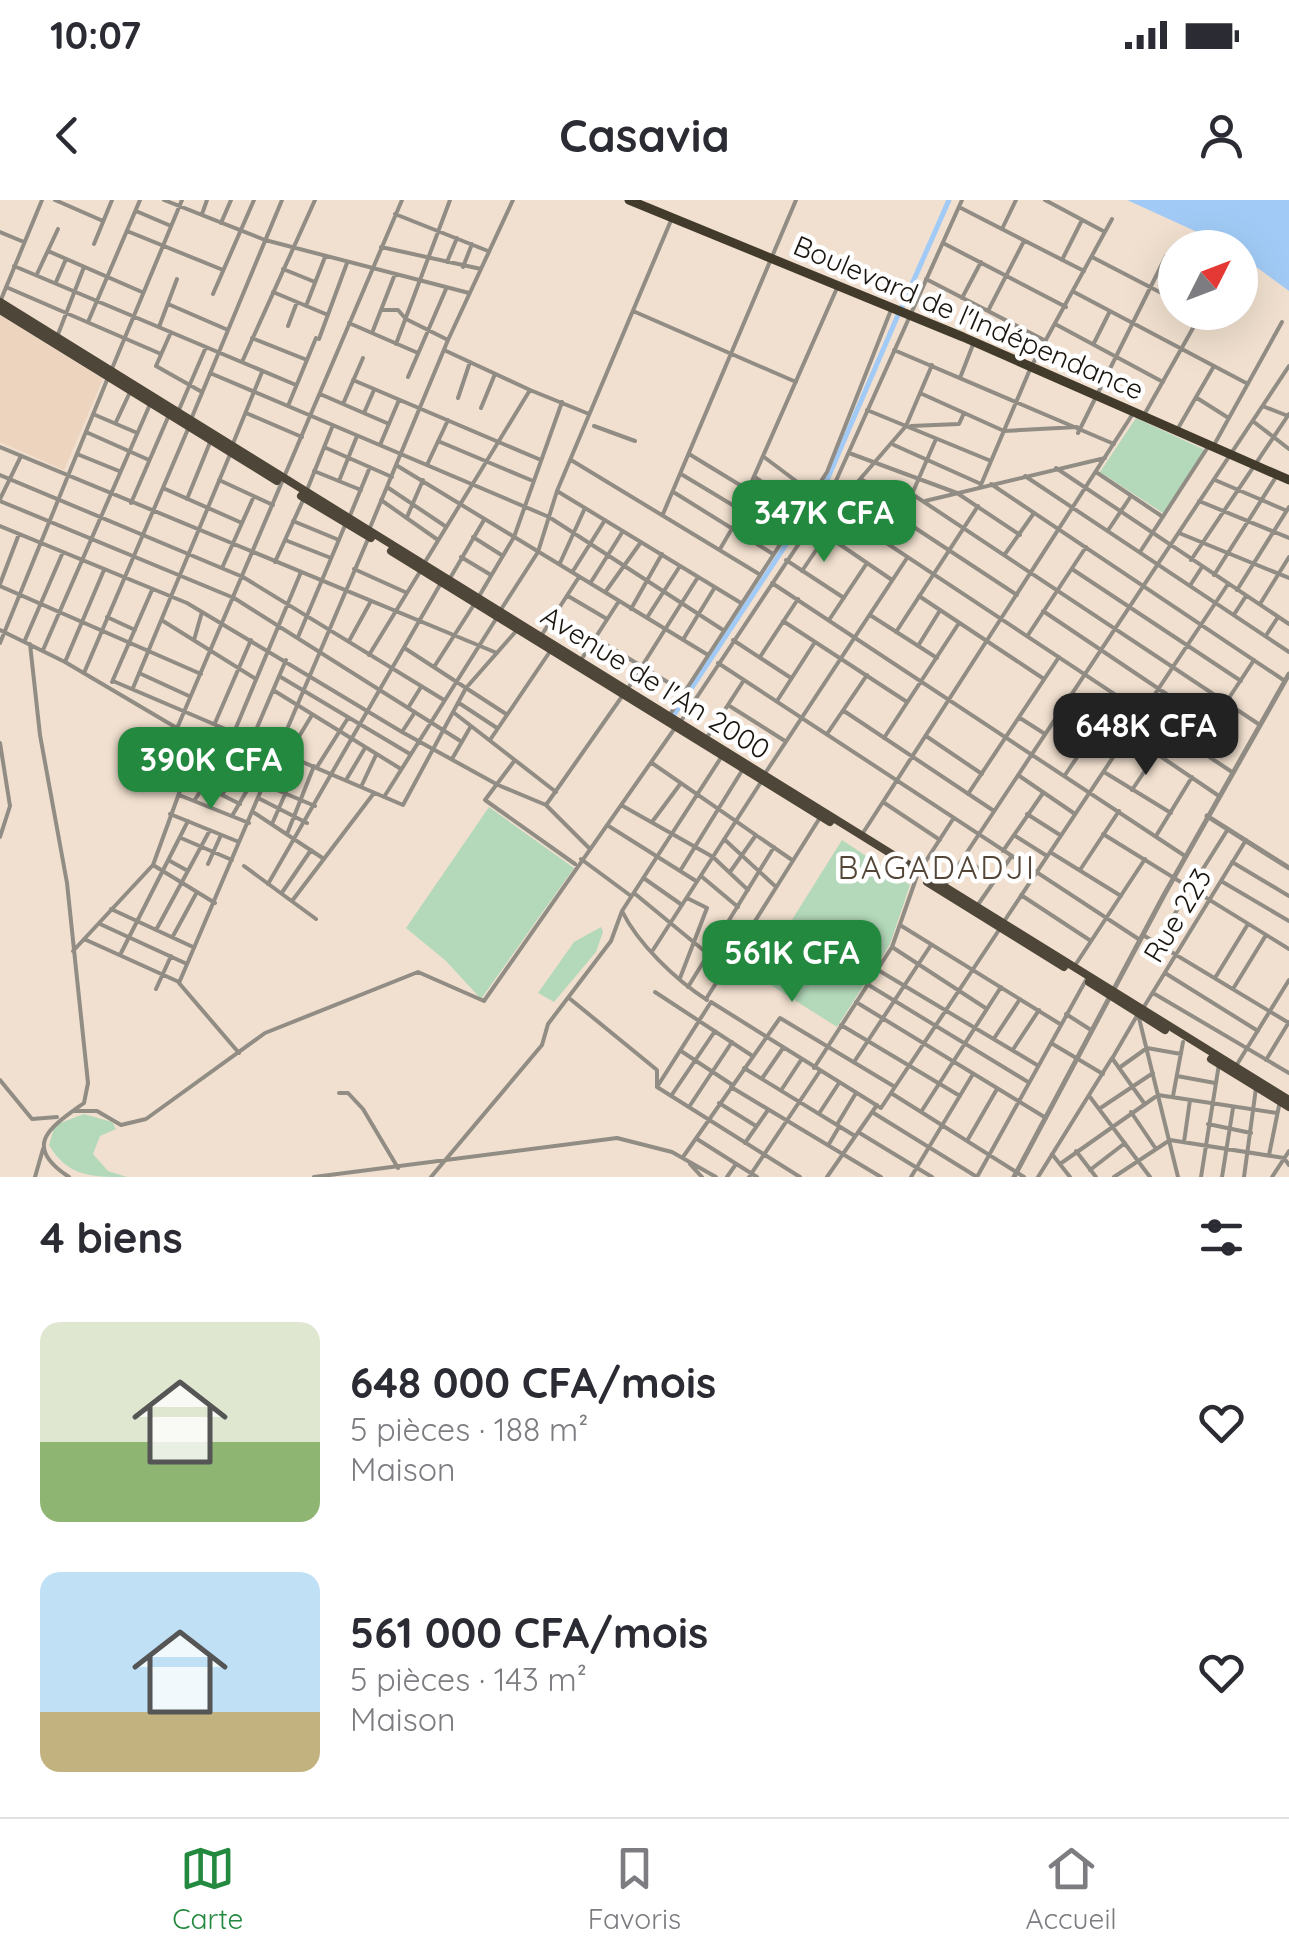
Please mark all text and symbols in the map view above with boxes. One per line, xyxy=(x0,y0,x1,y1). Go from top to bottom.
text: 10:07 xyxy=(50,11,141,59)
text: Casavia xyxy=(559,107,730,163)
icon: back xyxy=(40,108,95,163)
icon: person xyxy=(1194,108,1249,163)
street label: Boulevard de l'Indépendance xyxy=(789,227,1149,407)
north arrow xyxy=(1158,230,1258,330)
map controls xyxy=(1158,230,1258,330)
pin: 347K CFA xyxy=(721,480,927,565)
text: 347K CFA xyxy=(754,492,894,532)
street label: Avenue de l'An 2000 xyxy=(535,597,777,767)
pin: 648K CFA xyxy=(1043,693,1249,778)
text: 648K CFA xyxy=(1075,705,1217,745)
pin: 390K CFA xyxy=(108,727,314,812)
text: 390K CFA xyxy=(140,739,282,779)
district label: BAGADADJI xyxy=(837,847,1037,887)
street label: Rue 223 xyxy=(1135,862,1219,968)
pin: 561K CFA xyxy=(689,920,895,1005)
text: 561K CFA xyxy=(724,932,860,972)
icon: filters xyxy=(1194,1210,1249,1265)
text: 4 biens xyxy=(40,1211,183,1264)
text: 648 000 CFA/mois xyxy=(350,1356,716,1409)
icon: home xyxy=(120,1362,240,1482)
icon: heart xyxy=(1194,1395,1249,1450)
text: 5 pièces · 188 m² xyxy=(350,1409,588,1449)
text: Maison xyxy=(350,1449,456,1489)
text: 561 000 CFA/mois xyxy=(350,1606,708,1659)
icon: home xyxy=(120,1612,240,1732)
icon: heart xyxy=(1194,1645,1249,1700)
text: 5 pièces · 143 m² xyxy=(350,1659,587,1699)
text: Maison xyxy=(350,1699,456,1739)
tab: Carte xyxy=(172,1841,243,1936)
tab: Favoris xyxy=(588,1841,681,1936)
tab: Accueil xyxy=(1026,1841,1117,1936)

